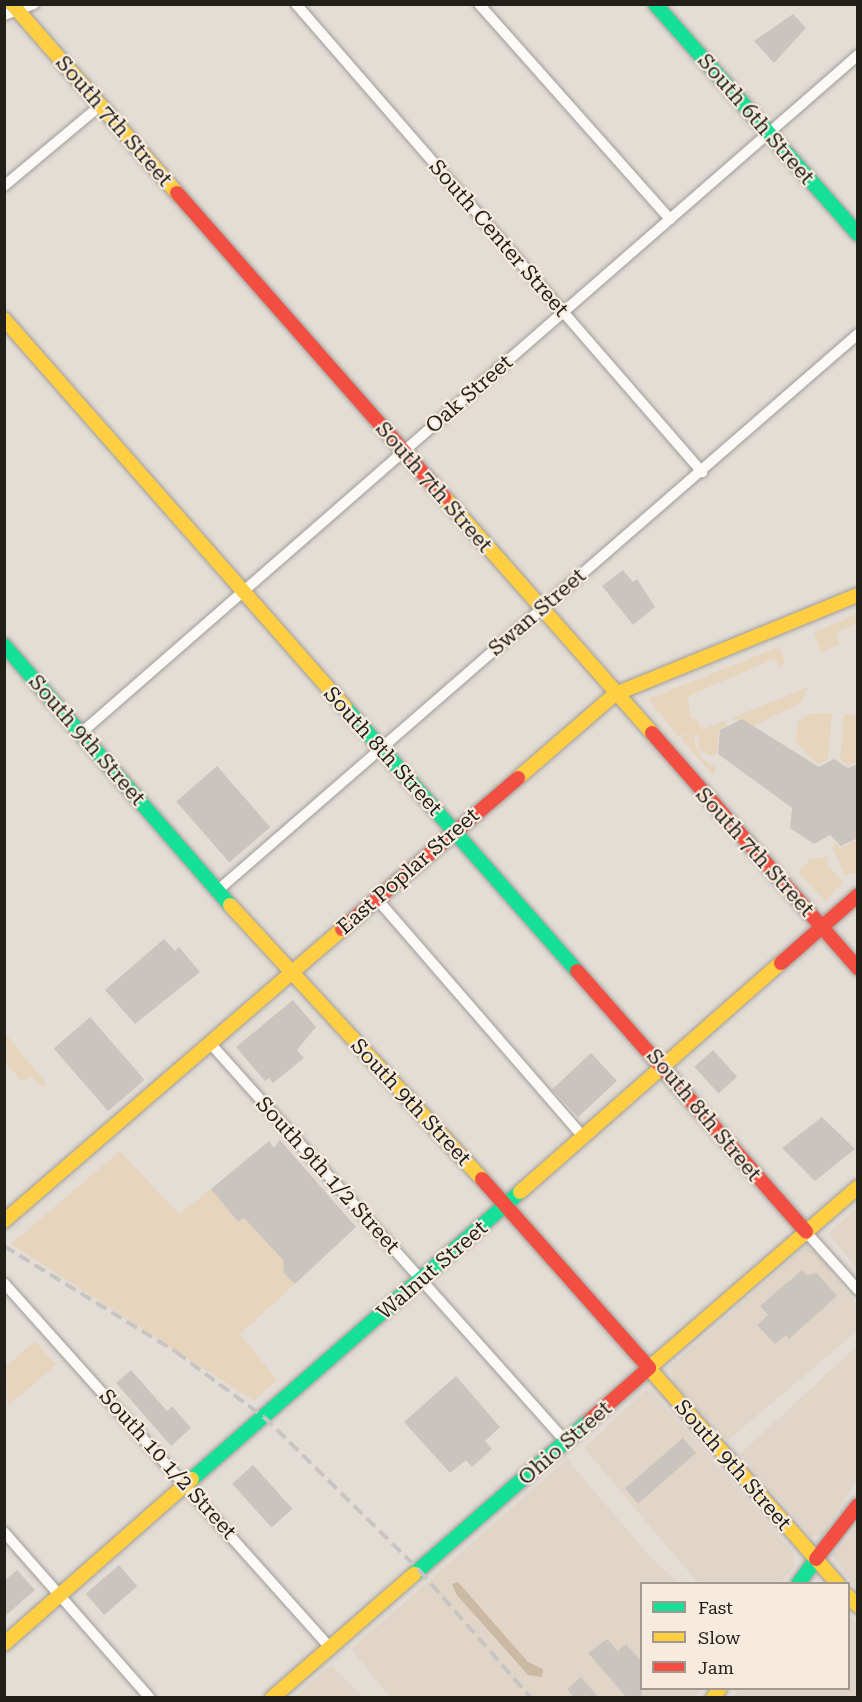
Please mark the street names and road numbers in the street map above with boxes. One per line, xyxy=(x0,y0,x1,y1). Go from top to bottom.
street label: South 6th Street xyxy=(692,49,820,189)
street label: South 7th Street xyxy=(50,51,178,191)
street label: South Center Street xyxy=(424,154,574,322)
street label: Oak Street xyxy=(420,349,518,439)
street label: South 7th Street xyxy=(370,417,498,557)
street label: Swan Street xyxy=(483,563,591,661)
street label: South 9th Street xyxy=(23,670,151,810)
street label: South 8th Street xyxy=(318,681,448,821)
street label: South 7th Street xyxy=(690,782,820,922)
street label: East Poplar Street xyxy=(332,803,484,939)
street label: South 9th Street xyxy=(346,1033,476,1171)
street label: South 8th Street xyxy=(641,1044,767,1186)
street label: South 9th 1/2 Street xyxy=(251,1091,405,1259)
street label: Walnut Street xyxy=(372,1215,492,1325)
street label: South 10 1/2 Street xyxy=(94,1384,242,1544)
street label: South 9th Street xyxy=(669,1395,797,1535)
street label: Ohio Street xyxy=(513,1396,617,1490)

